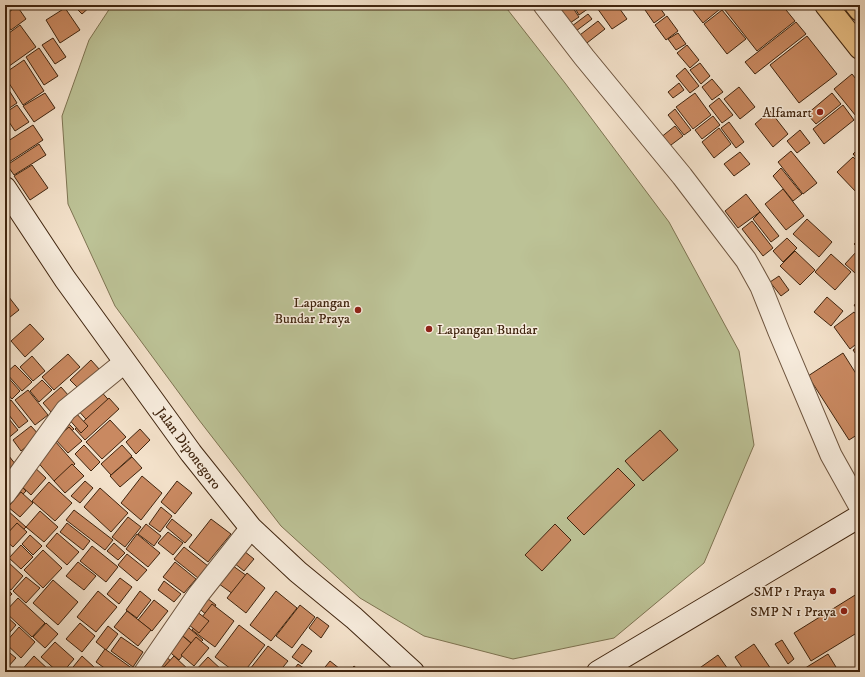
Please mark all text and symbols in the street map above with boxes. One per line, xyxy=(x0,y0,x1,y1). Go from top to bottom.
place label: Alfamart xyxy=(762,104,813,122)
marker: Alfamart xyxy=(815,107,825,117)
place label: Lapangan Bundar Praya xyxy=(274,294,351,328)
marker: Lapangan Bundar Praya xyxy=(353,305,363,315)
place label: Lapangan Bundar xyxy=(437,321,538,339)
marker: Lapangan Bundar xyxy=(424,324,434,334)
street label: Jalan Diponegoro xyxy=(150,402,225,493)
place label: SMP 1 Praya xyxy=(754,583,825,601)
marker: SMP 1 Praya xyxy=(828,586,838,596)
place label: SMP N 1 Praya xyxy=(750,603,836,621)
marker: SMP N 1 Praya xyxy=(839,606,849,616)

